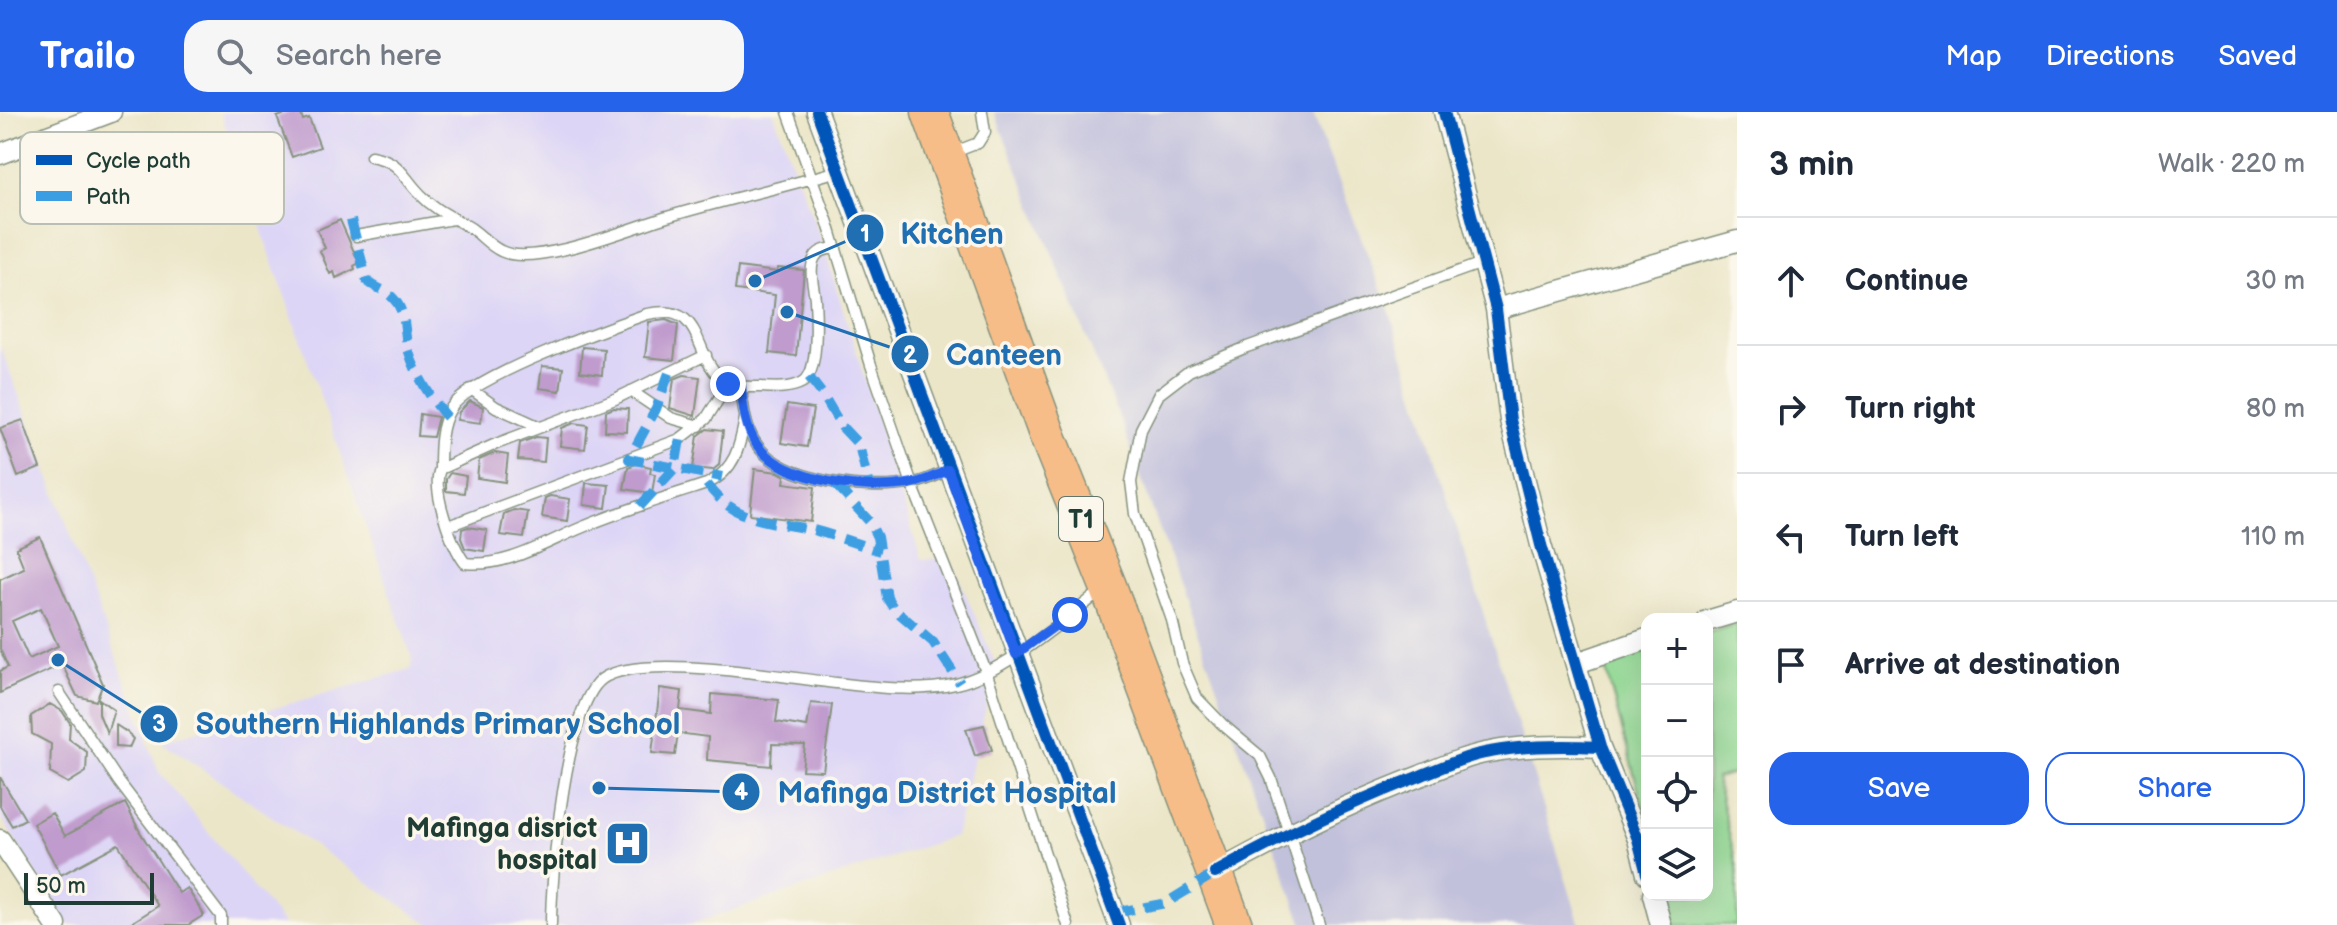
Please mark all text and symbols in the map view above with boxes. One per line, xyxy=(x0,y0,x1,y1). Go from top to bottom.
search box xyxy=(184,20,744,92)
text: Trailo xyxy=(40,34,136,79)
icon: search xyxy=(212,34,256,78)
text: Search here xyxy=(276,38,442,74)
text: Map xyxy=(1945,40,2002,73)
text: Directions xyxy=(2046,40,2174,73)
text: Saved xyxy=(2218,40,2297,73)
legend xyxy=(20,132,284,224)
text: 3 min xyxy=(1769,144,1854,185)
text: Cycle path xyxy=(86,148,191,175)
text: Walk · 220 m xyxy=(2158,149,2305,180)
text: Path xyxy=(86,184,130,211)
callout: Kitchen xyxy=(845,206,1020,260)
text: Kitchen xyxy=(900,217,1004,253)
text: 1 xyxy=(860,220,870,249)
icon: ahead xyxy=(1769,259,1813,303)
text: Continue xyxy=(1845,263,1968,299)
text: 30 m xyxy=(2245,266,2305,297)
callout: Canteen xyxy=(890,327,1078,381)
text: Canteen xyxy=(946,338,1062,374)
text: 2 xyxy=(903,341,918,370)
route end xyxy=(710,366,746,402)
icon: right xyxy=(1769,387,1813,431)
text: Turn right xyxy=(1845,391,1976,427)
text: 80 m xyxy=(2246,394,2305,425)
road number: T1 xyxy=(1059,497,1103,541)
icon: left xyxy=(1769,515,1813,559)
text: Turn left xyxy=(1845,519,1959,555)
text: 110 m xyxy=(2241,522,2305,553)
route start xyxy=(1052,597,1088,633)
map controls xyxy=(1641,613,1713,901)
button: + xyxy=(1641,613,1713,685)
icon: arrive xyxy=(1769,643,1813,687)
text: Arrive at destination xyxy=(1845,647,2121,683)
button: − xyxy=(1641,685,1713,757)
callout: Southern Highlands Primary School xyxy=(139,697,697,751)
text: Southern Highlands Primary School xyxy=(196,707,680,743)
text: 3 xyxy=(152,710,166,739)
button: Save xyxy=(1769,752,2029,825)
button: Share xyxy=(2045,752,2305,825)
button: locate xyxy=(1641,757,1713,829)
callout: Mafinga District Hospital xyxy=(721,765,1133,819)
text: Mafinga District Hospital xyxy=(777,776,1117,812)
text: 4 xyxy=(734,778,748,807)
place label: Mafinga disrict hospital xyxy=(406,812,597,877)
hospital icon: Mafinga disrict hospital xyxy=(604,819,652,867)
button: layers xyxy=(1641,829,1713,901)
scale bar xyxy=(24,869,154,905)
text: 50 m xyxy=(36,873,86,900)

